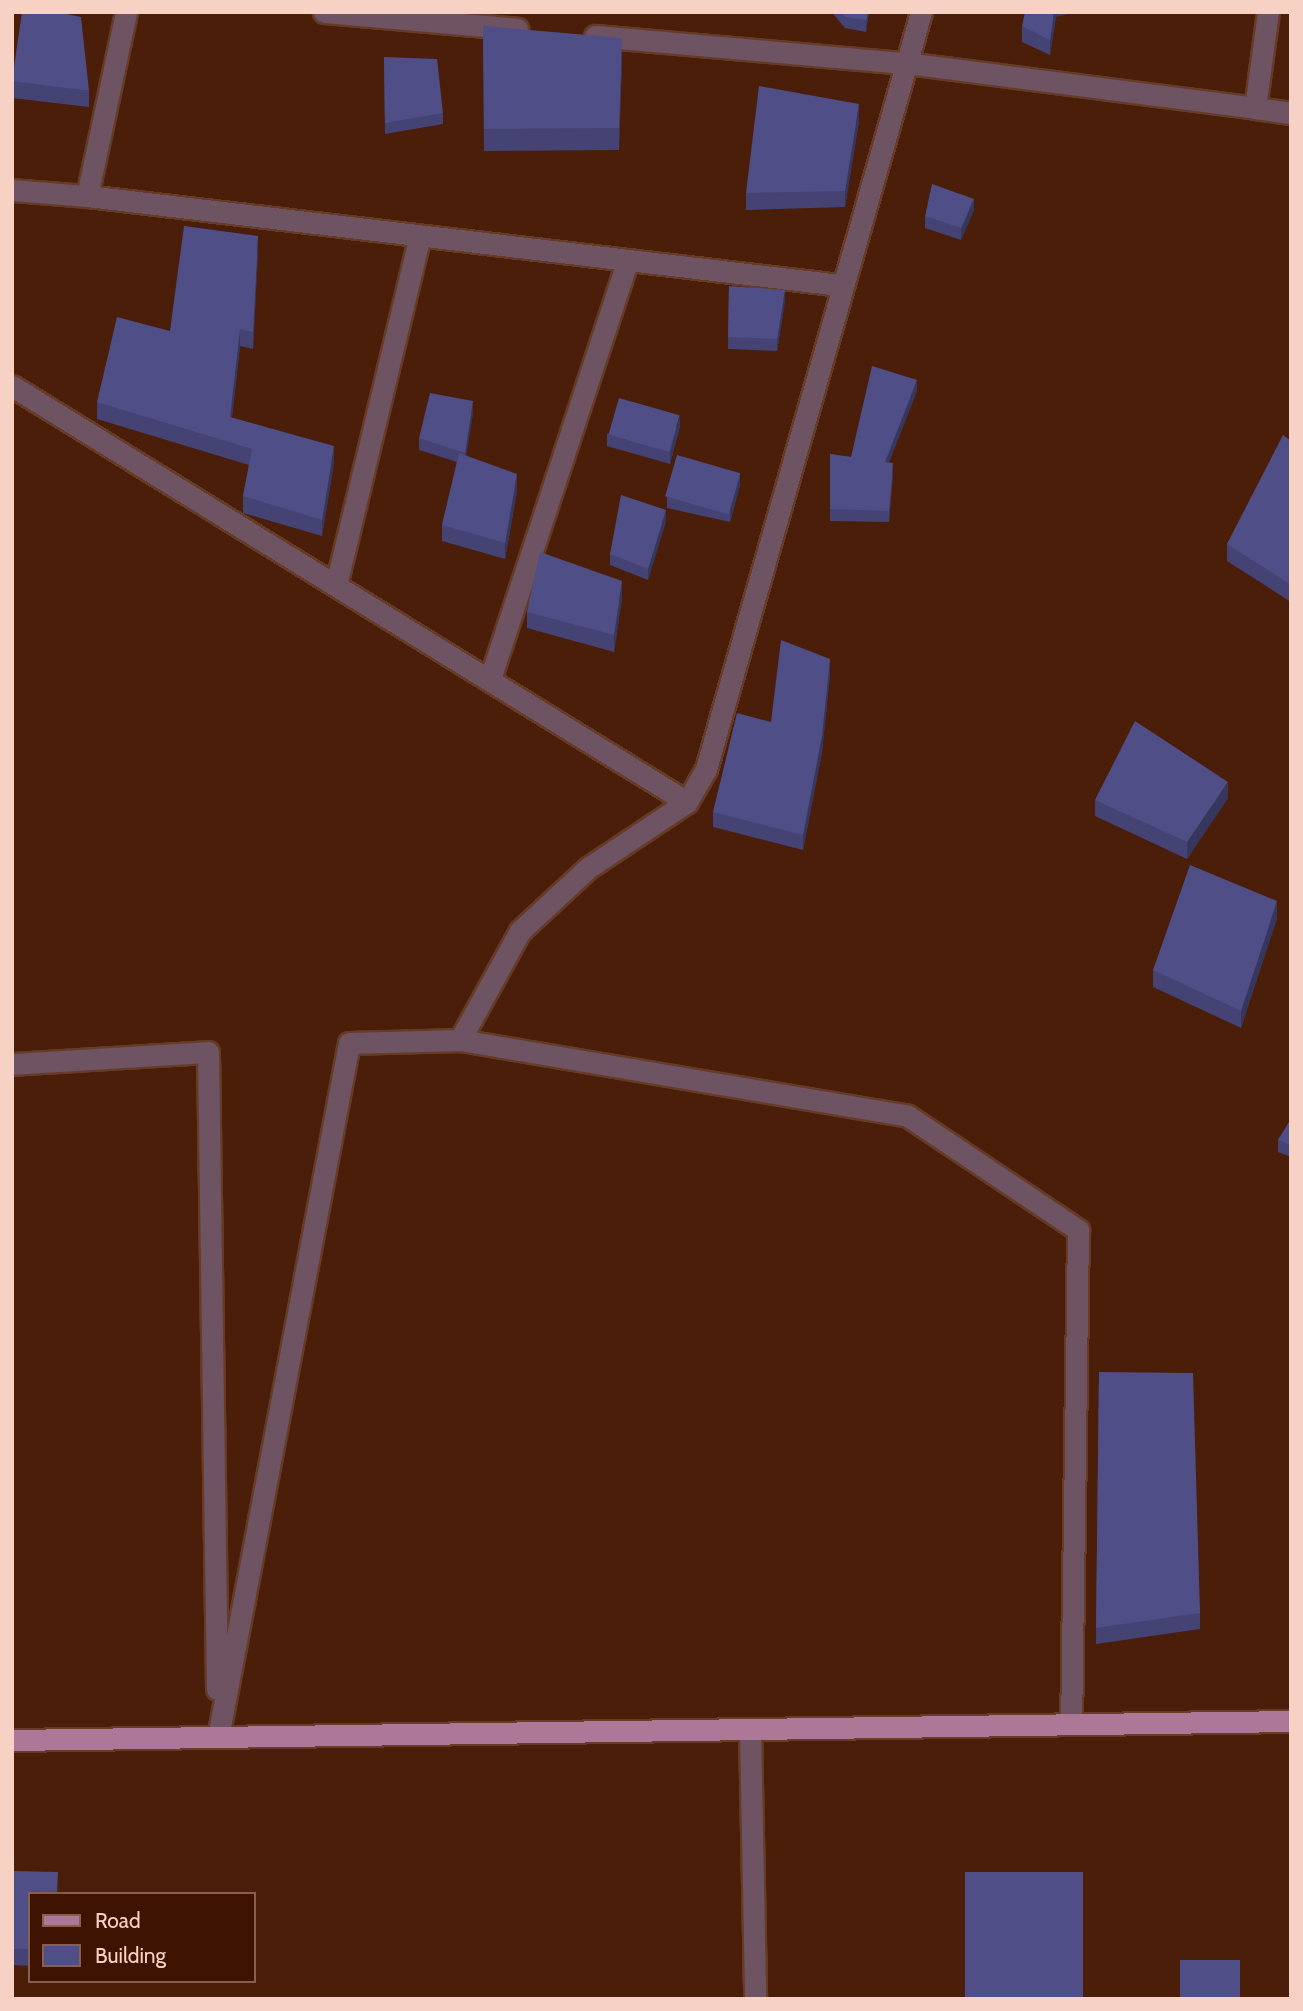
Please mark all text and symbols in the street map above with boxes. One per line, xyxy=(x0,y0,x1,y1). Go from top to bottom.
legend xyxy=(28,1892,256,1983)
text: Road xyxy=(95,1908,141,1933)
text: Building xyxy=(95,1943,166,1968)

